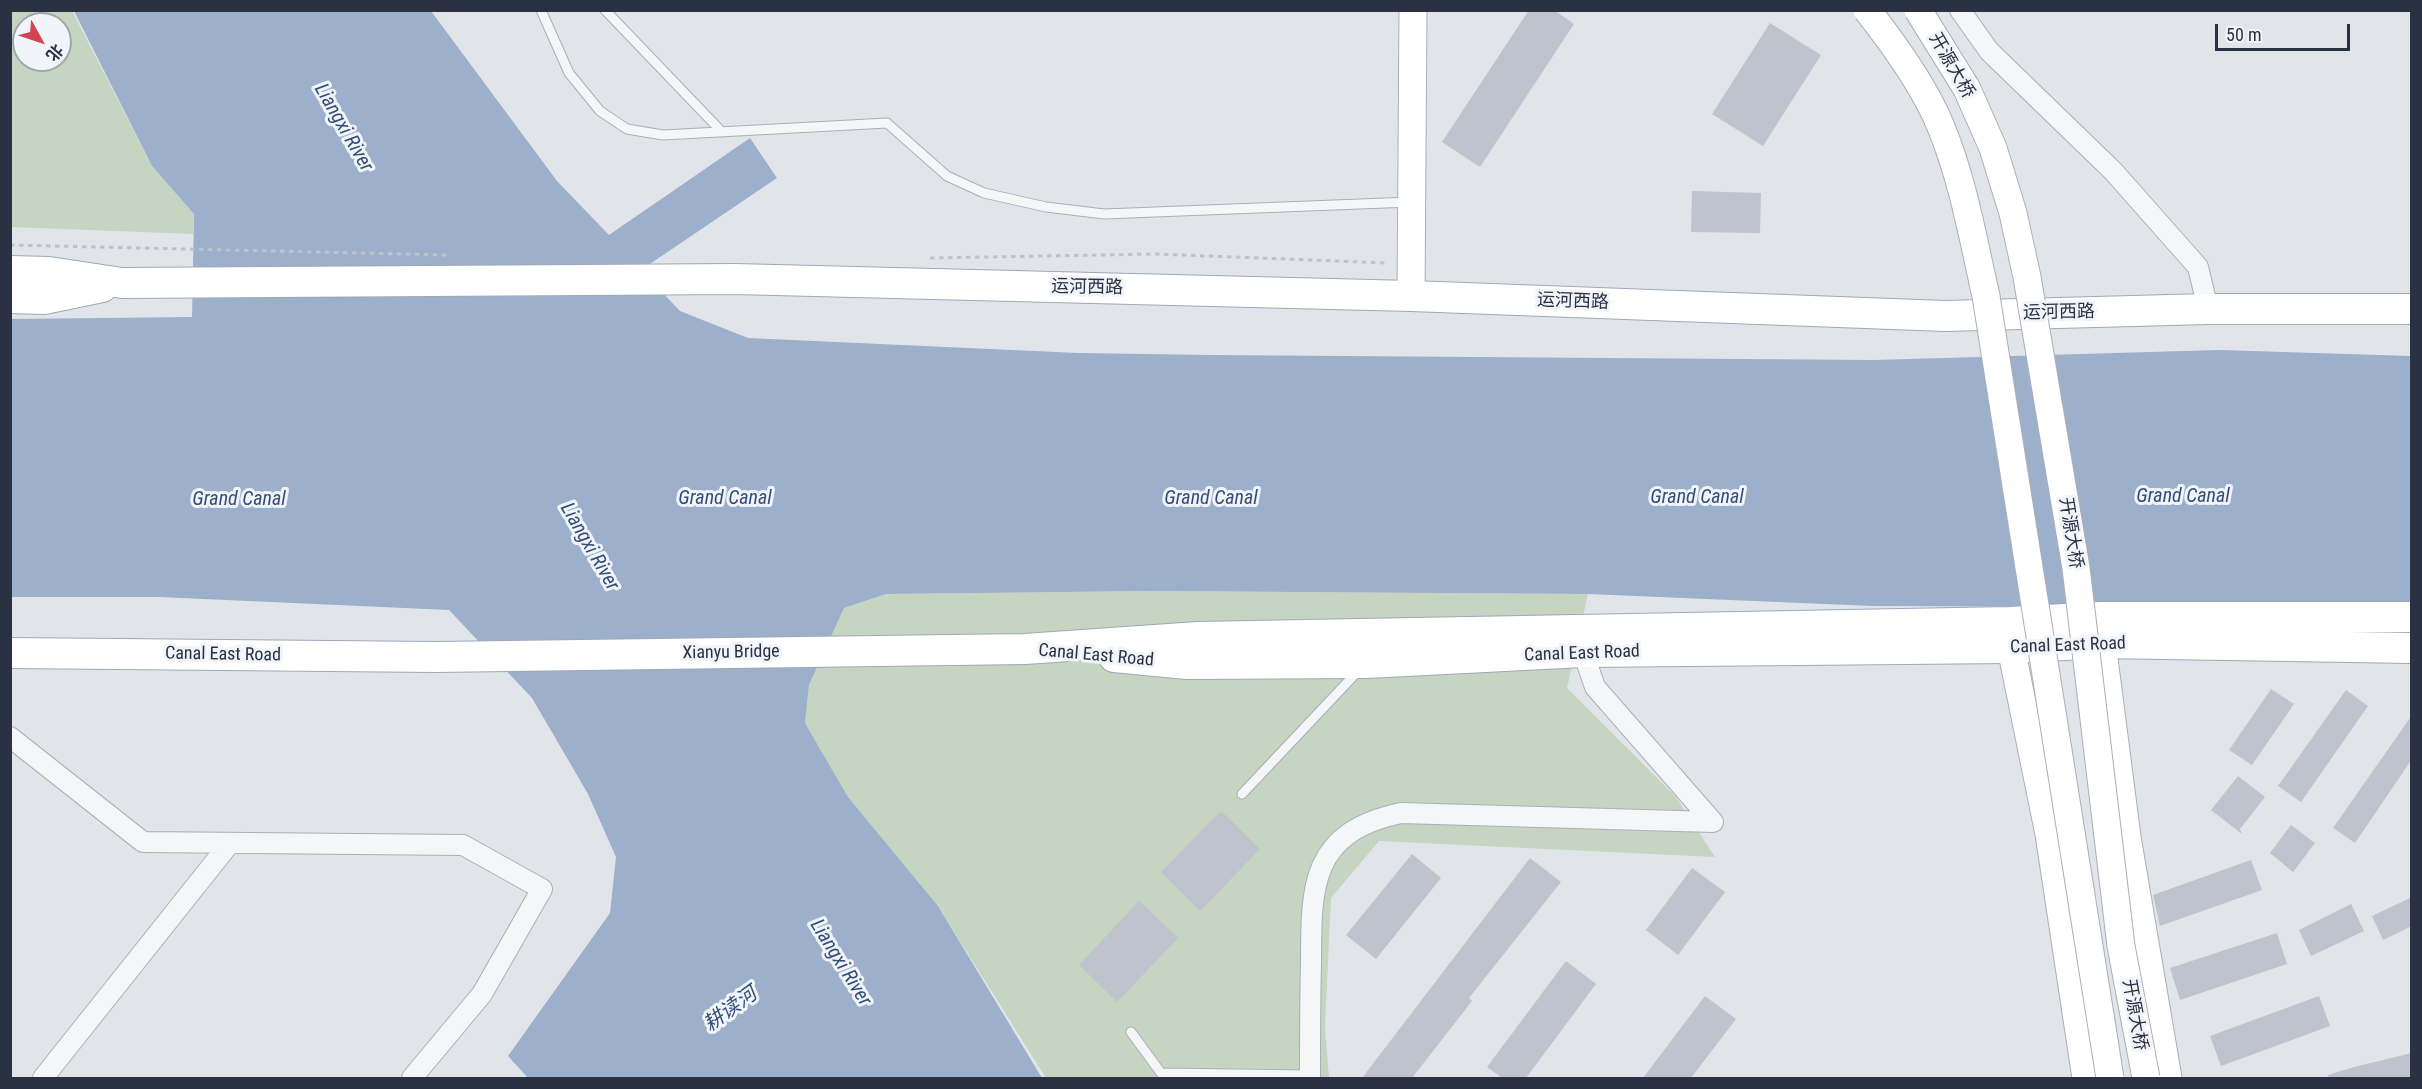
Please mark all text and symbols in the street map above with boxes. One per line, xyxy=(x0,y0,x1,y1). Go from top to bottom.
north arrow xyxy=(12,12,72,72)
scale bar xyxy=(2218,12,2353,50)
text: 50 m xyxy=(2226,24,2261,45)
street label: 开源大桥 xyxy=(1924,29,1978,103)
text: 北 xyxy=(42,40,67,65)
water label: Liangxi River xyxy=(308,80,378,176)
street label: 运河西路 xyxy=(1051,277,1123,299)
street label: 运河西路 xyxy=(1537,290,1609,314)
street label: 运河西路 xyxy=(2023,302,2095,324)
water label: Grand Canal xyxy=(2136,485,2230,509)
water label: Grand Canal xyxy=(1650,486,1744,510)
water label: Grand Canal xyxy=(678,487,772,511)
water label: Grand Canal xyxy=(1164,487,1258,511)
water label: Grand Canal xyxy=(192,488,286,512)
street label: 开源大桥 xyxy=(2054,496,2086,570)
water label: Liangxi River xyxy=(554,499,624,595)
street label: Canal East Road xyxy=(2010,633,2126,659)
street label: Canal East Road xyxy=(1037,640,1155,672)
street label: Xianyu Bridge xyxy=(682,641,780,665)
street label: Canal East Road xyxy=(1524,641,1640,667)
street label: Canal East Road xyxy=(165,643,281,667)
water label: Liangxi River xyxy=(804,915,876,1011)
street label: 开源大桥 xyxy=(2117,978,2151,1052)
water label: 耕读河 xyxy=(700,983,762,1037)

